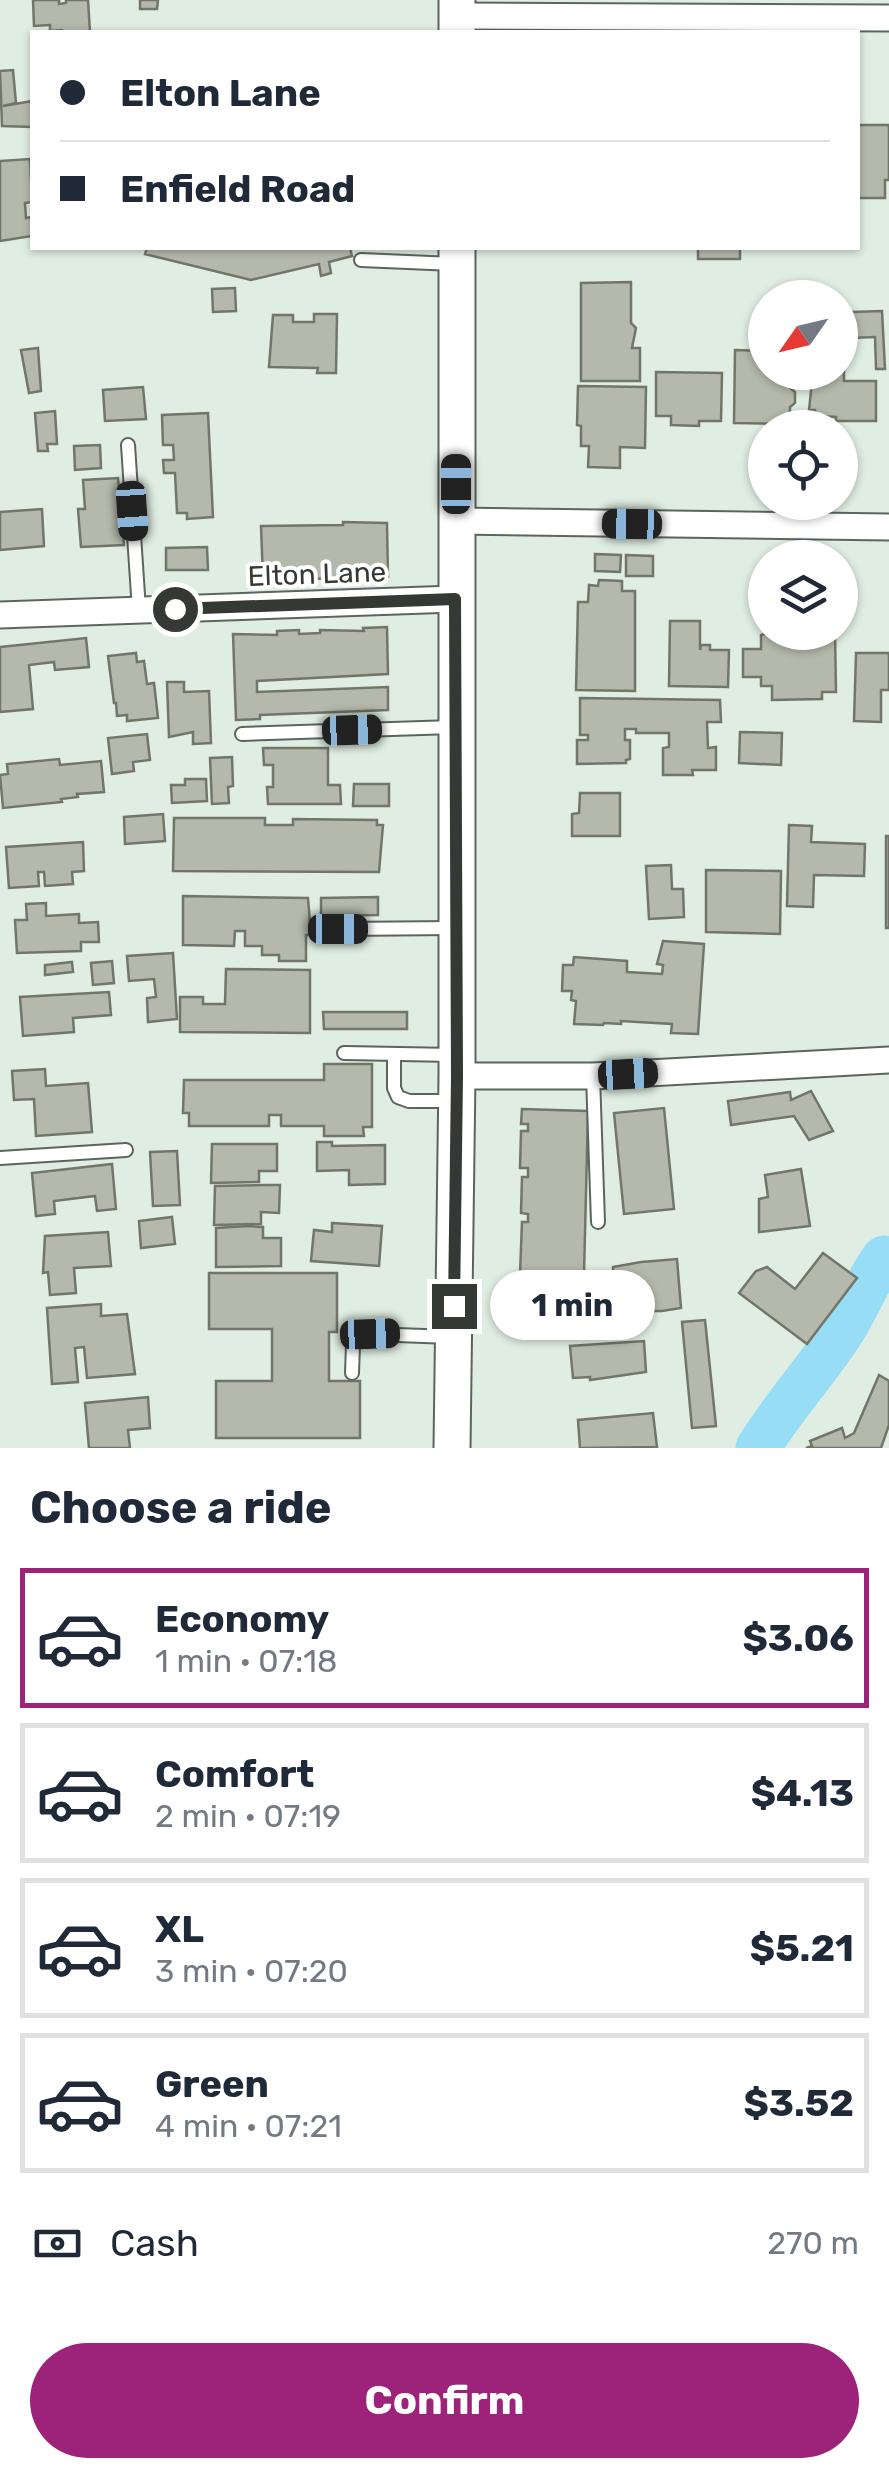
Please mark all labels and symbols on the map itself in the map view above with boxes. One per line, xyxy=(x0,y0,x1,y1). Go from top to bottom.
north arrow xyxy=(748,280,858,390)
car xyxy=(441,454,471,514)
car xyxy=(115,480,149,542)
car xyxy=(602,508,662,540)
street label: Elton Lane xyxy=(247,555,387,593)
route start xyxy=(153,587,198,632)
car xyxy=(321,714,383,746)
car xyxy=(308,914,368,944)
car xyxy=(597,1057,659,1091)
callout: 1 min xyxy=(489,1271,654,1341)
route end xyxy=(432,1284,477,1329)
car xyxy=(339,1318,401,1350)

